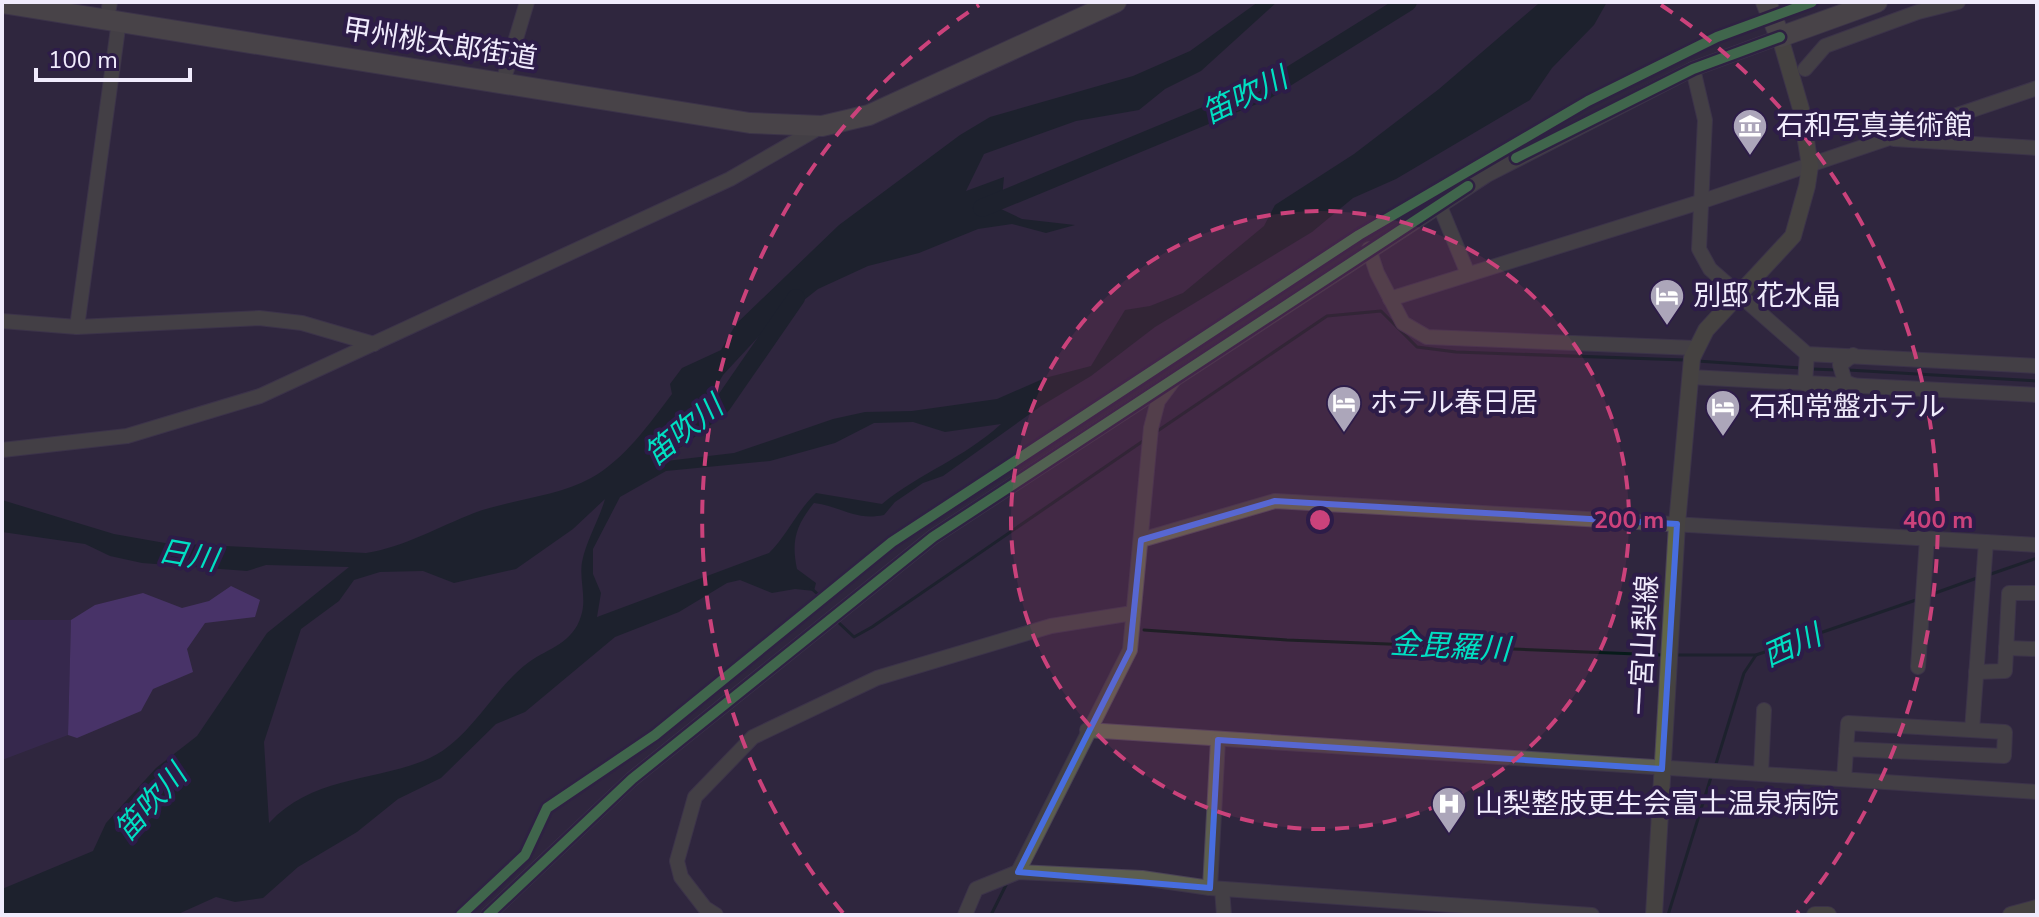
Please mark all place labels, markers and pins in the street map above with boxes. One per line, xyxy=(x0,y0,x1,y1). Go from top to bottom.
museum icon: 石和写真美術館 xyxy=(1731,107,1769,157)
place label: 石和写真美術館 xyxy=(1776,107,1972,145)
hotel icon: 別邸 花水晶 xyxy=(1648,277,1686,327)
place label: 別邸 花水晶 xyxy=(1693,277,1840,315)
hotel icon: ホテル春日居 xyxy=(1325,384,1363,434)
place label: ホテル春日居 xyxy=(1370,384,1538,422)
hotel icon: 石和常盤ホテル xyxy=(1704,388,1742,438)
place label: 石和常盤ホテル xyxy=(1749,388,1945,426)
centre of rings xyxy=(1306,506,1334,534)
hospital icon: 山梨整肢更生会富士温泉病院 xyxy=(1430,785,1468,835)
place label: 山梨整肢更生会富士温泉病院 xyxy=(1475,785,1839,823)

